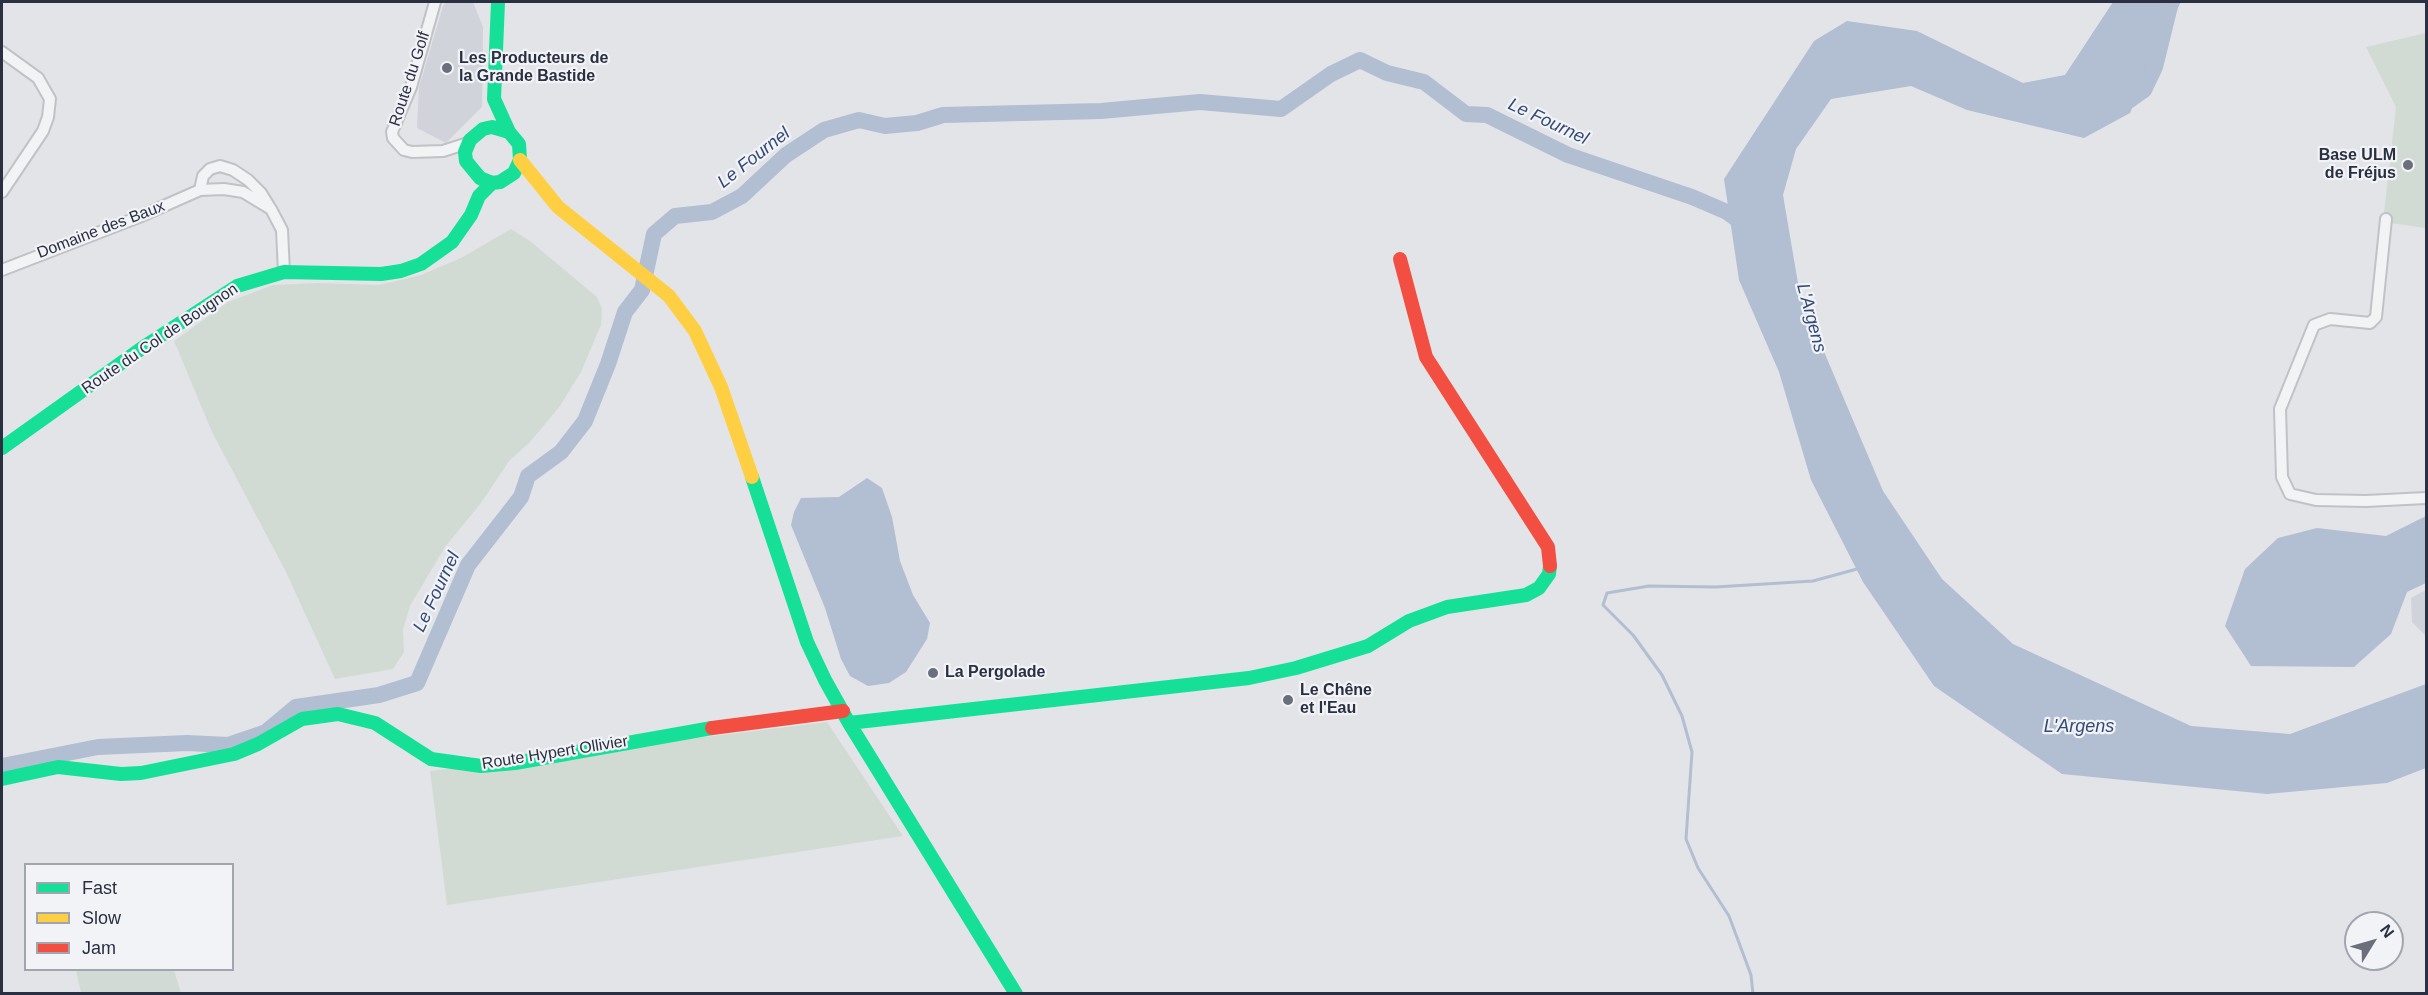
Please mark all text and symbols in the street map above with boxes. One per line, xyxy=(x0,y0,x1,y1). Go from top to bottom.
street label: Route du Golf xyxy=(386,29,434,129)
place label: Les Producteurs de la Grande Bastide xyxy=(459,49,608,87)
marker: Les Producteurs de la Grande Bastide xyxy=(440,61,454,75)
water label: Le Fournel xyxy=(1504,94,1592,150)
water label: Le Fournel xyxy=(713,123,795,193)
place label: Base ULM de Fréjus xyxy=(2319,146,2396,184)
marker: Base ULM de Fréjus xyxy=(2401,158,2415,172)
street label: Domaine des Baux xyxy=(34,197,168,263)
street label: Route du Col de Bougnon xyxy=(78,280,242,398)
water label: L'Argens xyxy=(1791,281,1831,355)
water label: Le Fournel xyxy=(409,548,465,636)
place label: La Pergolade xyxy=(945,663,1045,683)
marker: La Pergolade xyxy=(926,666,940,680)
place label: Le Chêne et l'Eau xyxy=(1300,681,1372,719)
marker: Le Chêne et l'Eau xyxy=(1281,693,1295,707)
water label: L'Argens xyxy=(2044,716,2114,738)
street label: Route Hypert Ollivier xyxy=(481,732,629,774)
legend xyxy=(24,863,234,971)
text: Fast xyxy=(82,878,117,898)
text: Slow xyxy=(82,908,121,928)
north arrow xyxy=(2344,911,2404,971)
text: N xyxy=(2377,921,2397,941)
text: Jam xyxy=(82,938,116,958)

